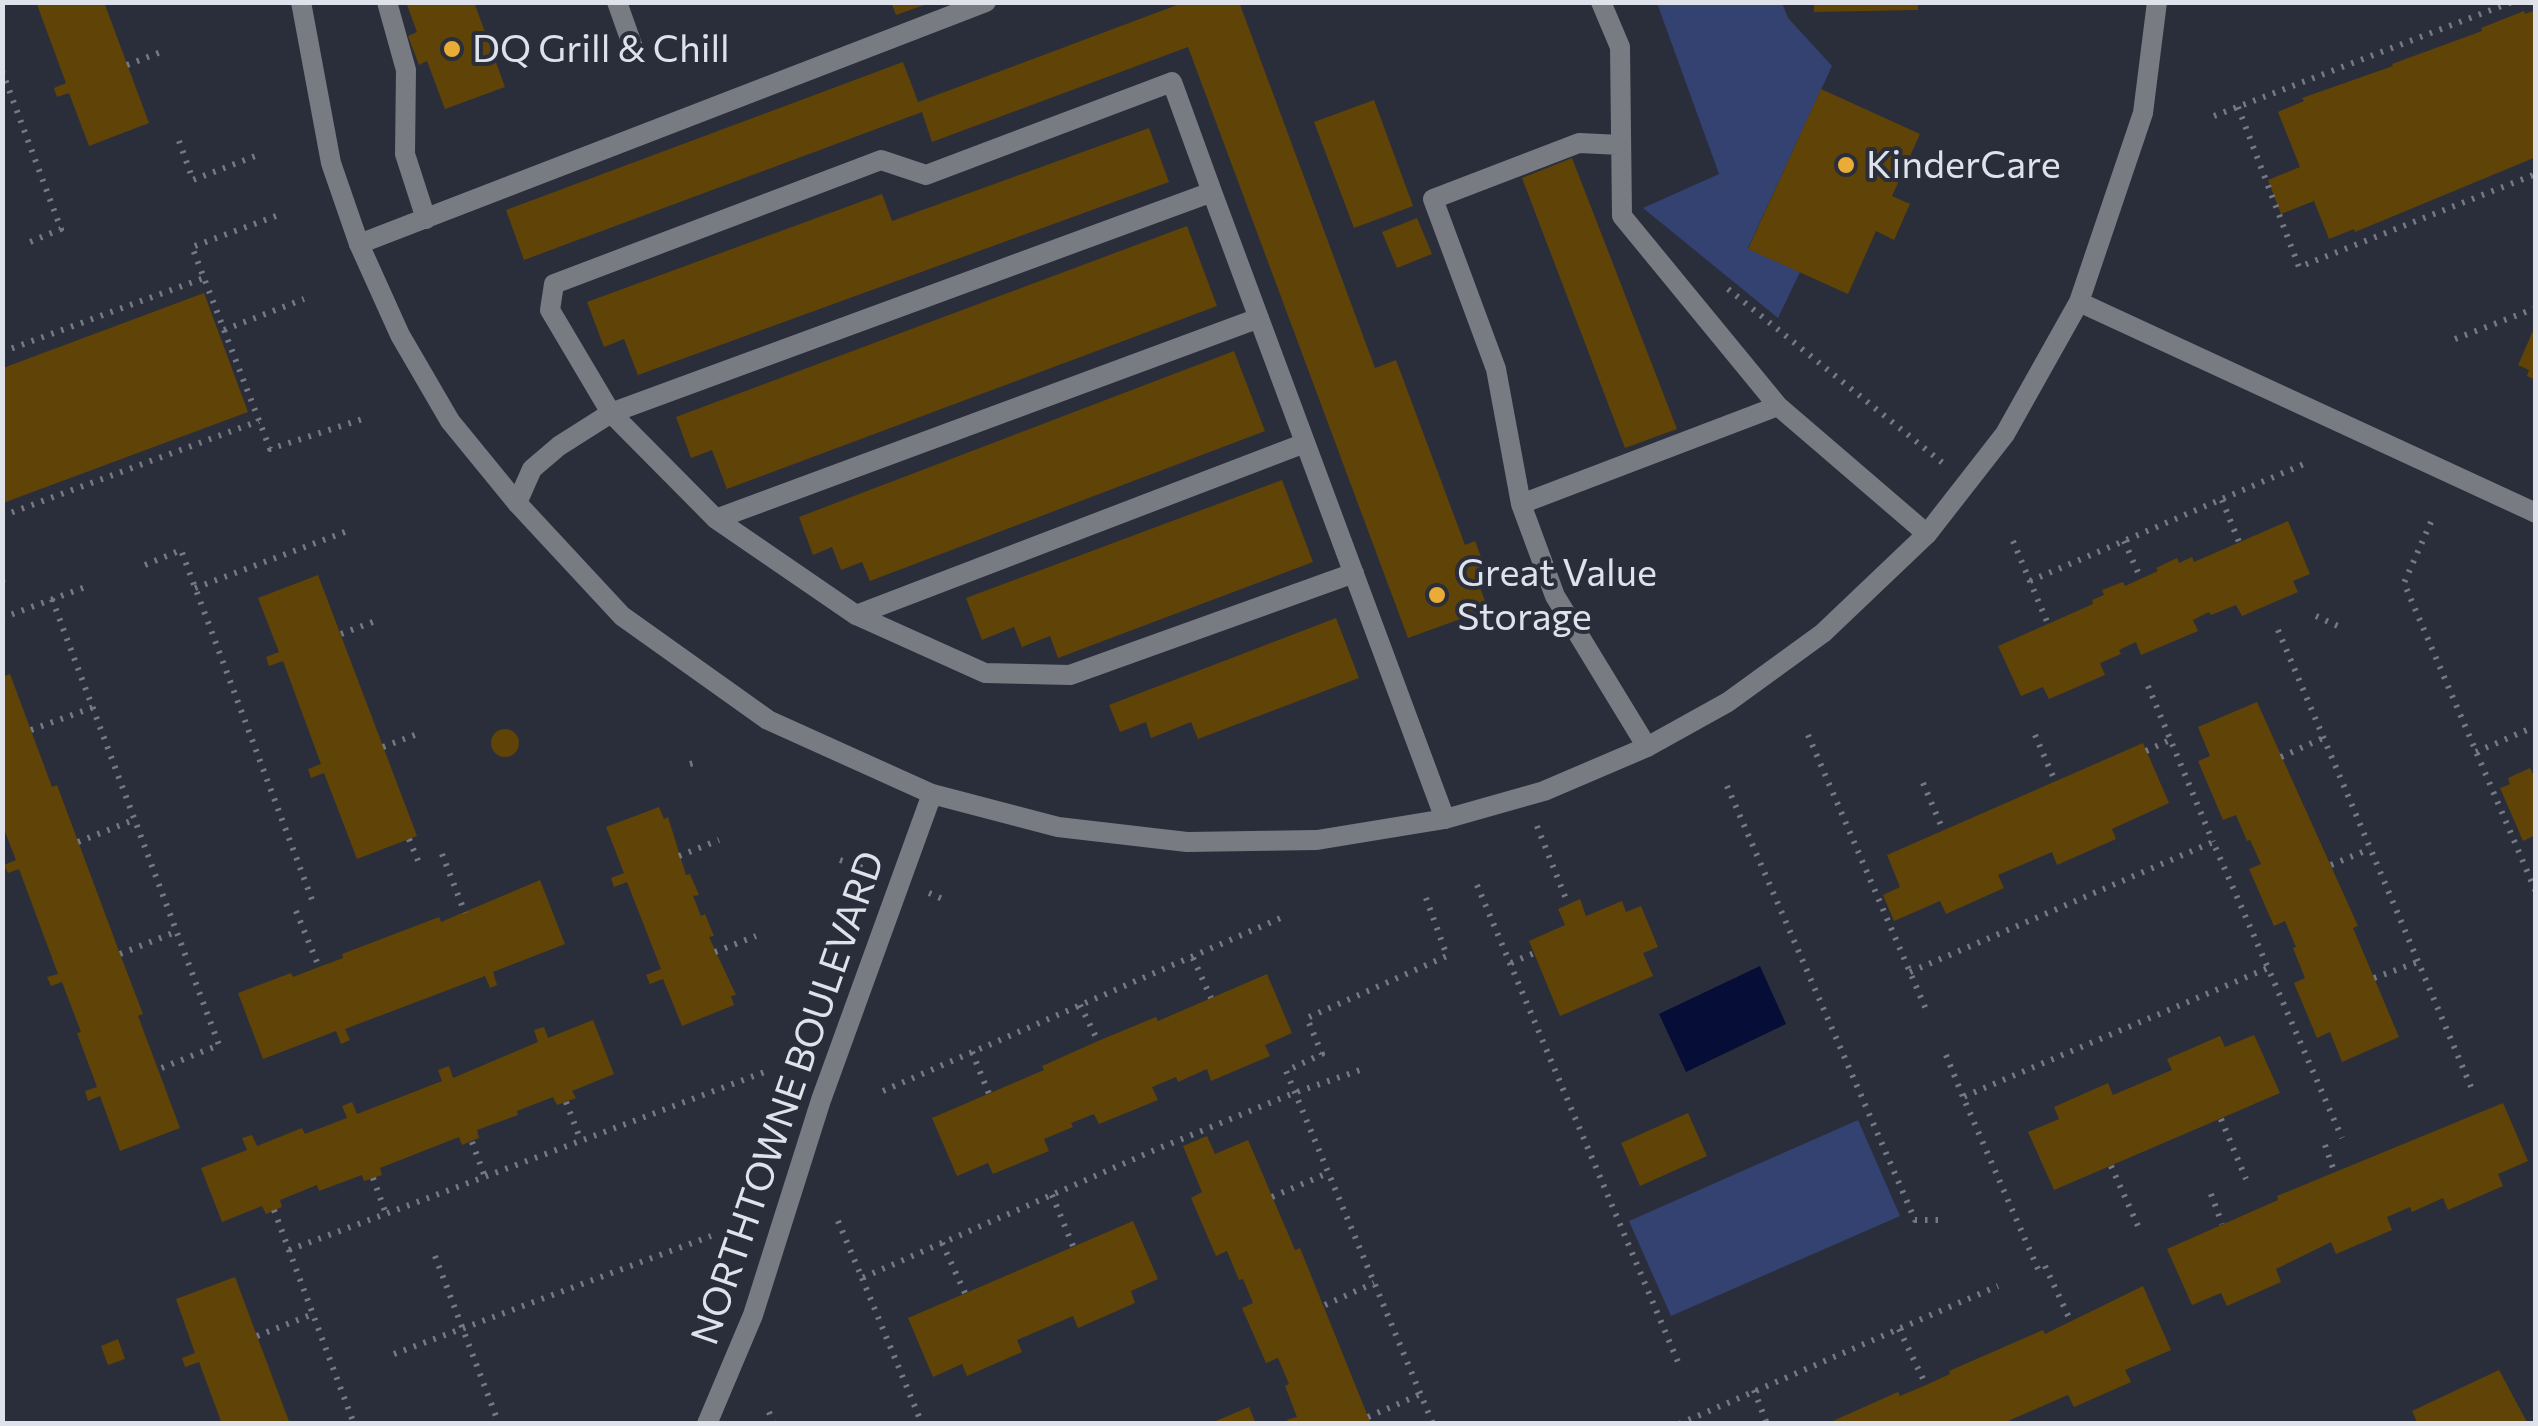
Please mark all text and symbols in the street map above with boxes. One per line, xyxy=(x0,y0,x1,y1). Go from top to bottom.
place label: DQ Grill & Chill xyxy=(472,26,730,72)
marker: DQ Grill & Chill xyxy=(441,38,463,60)
place label: KinderCare xyxy=(1866,142,2061,188)
marker: KinderCare xyxy=(1835,154,1857,176)
place label: Great Value Storage xyxy=(1457,550,1657,640)
marker: Great Value Storage xyxy=(1426,584,1448,606)
street label: NORTHTOWNE BOULEVARD xyxy=(682,845,894,1351)

